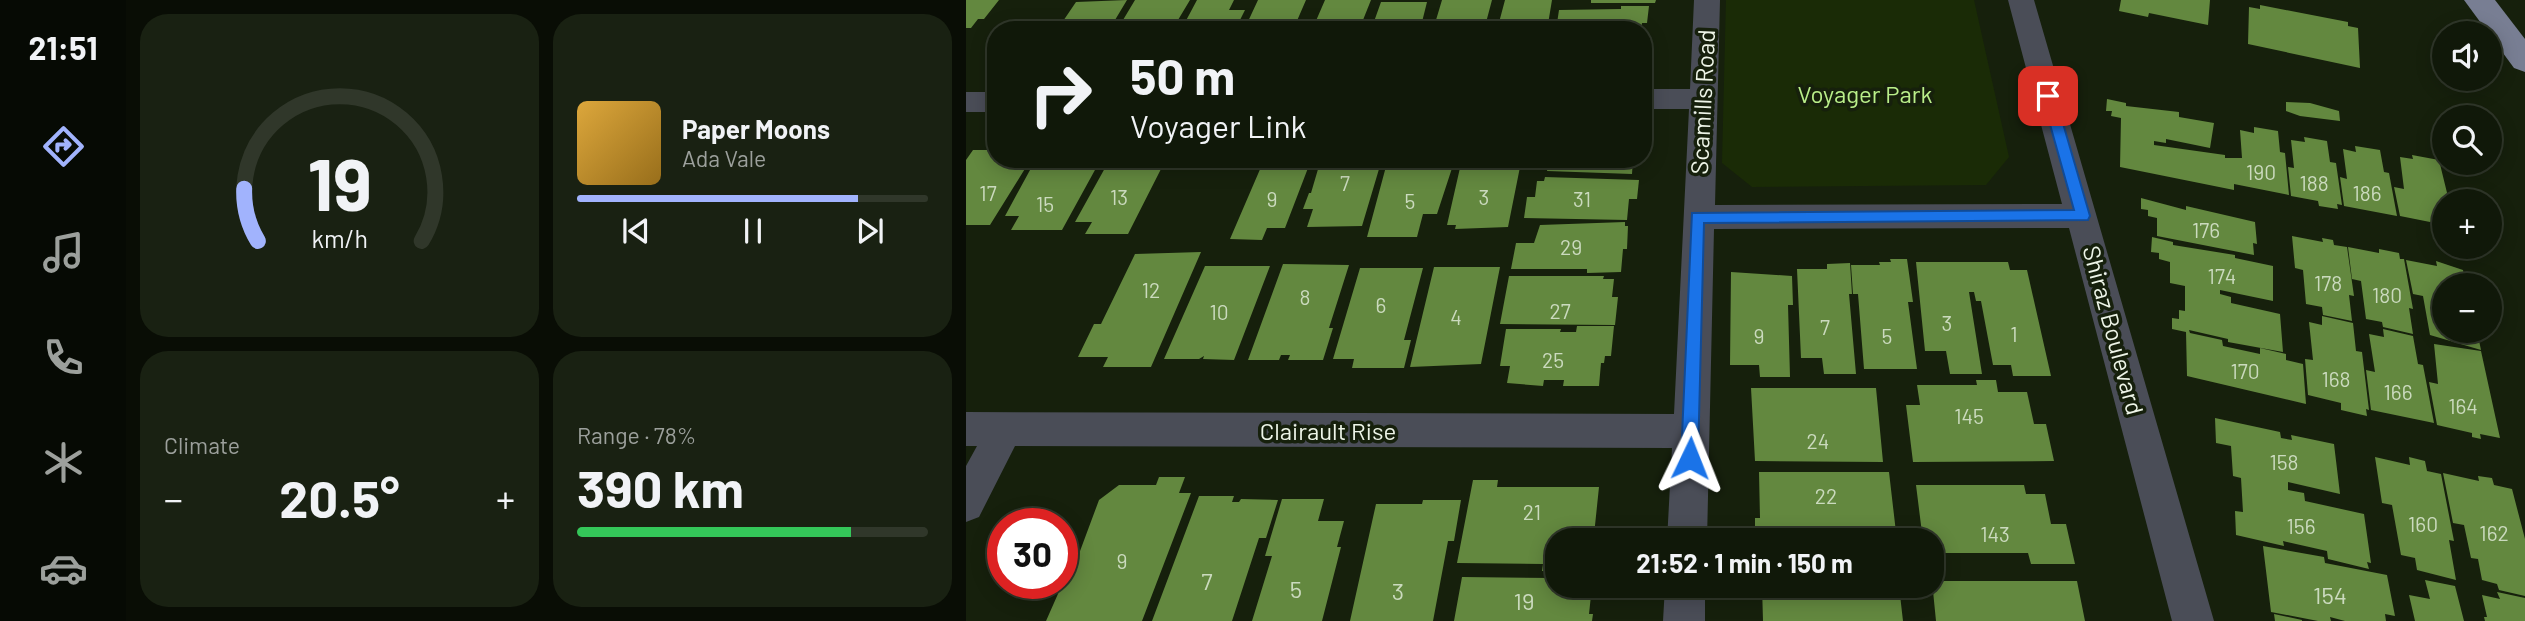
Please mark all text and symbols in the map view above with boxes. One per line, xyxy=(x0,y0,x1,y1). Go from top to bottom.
map controls xyxy=(2432,21,2502,343)
button: sound xyxy=(2432,21,2502,91)
text: 21:51 xyxy=(29,28,97,66)
street label: Scamills Road xyxy=(1684,29,1720,175)
text: 50 m xyxy=(1130,46,1235,105)
icon: right xyxy=(1015,49,1106,140)
pin xyxy=(2018,66,2078,126)
icon: arrive xyxy=(2029,77,2067,115)
park label: Voyager Park xyxy=(1798,79,1932,108)
button: search xyxy=(2432,105,2502,175)
text: Voyager Link xyxy=(1130,106,1307,144)
text: Paper Moons xyxy=(682,113,830,144)
icon: directions xyxy=(39,122,88,171)
text: 19 xyxy=(307,139,372,227)
text: Ada Vale xyxy=(682,144,766,172)
house number: 190 xyxy=(2246,159,2276,184)
house number: 7 xyxy=(1340,170,1350,195)
house number: 188 xyxy=(2299,170,2329,195)
house number: 17 xyxy=(979,180,997,205)
house number: 186 xyxy=(2352,180,2382,205)
house number: 13 xyxy=(1110,184,1128,209)
house number: 3 xyxy=(1479,184,1489,209)
house number: 9 xyxy=(1267,186,1277,211)
house number: 31 xyxy=(1573,186,1591,211)
house number: 5 xyxy=(1405,188,1415,213)
button: + xyxy=(2432,189,2502,259)
house number: 15 xyxy=(1036,191,1054,216)
icon: previous xyxy=(617,212,655,250)
icon: pause xyxy=(734,212,772,250)
icon: next xyxy=(851,212,889,250)
house number: 176 xyxy=(2192,217,2220,242)
text: km/h xyxy=(311,223,368,253)
icon: music xyxy=(39,228,88,277)
house number: 29 xyxy=(1560,234,1582,259)
street label: Shiraz Boulevard xyxy=(2078,242,2150,418)
house number: 174 xyxy=(2208,263,2236,288)
house number: 178 xyxy=(2314,270,2342,295)
button: − xyxy=(2432,273,2502,343)
house number: 12 xyxy=(1142,277,1160,302)
house number: 180 xyxy=(2372,282,2402,307)
house number: 8 xyxy=(1300,284,1310,309)
house number: 6 xyxy=(1376,292,1386,317)
house number: 27 xyxy=(1549,298,1571,323)
house number: 10 xyxy=(1209,299,1229,324)
house number: 4 xyxy=(1450,304,1462,329)
house number: 3 xyxy=(1942,310,1952,335)
house number: 7 xyxy=(1820,314,1830,339)
house number: 1 xyxy=(2010,321,2018,346)
house number: 9 xyxy=(1754,323,1764,348)
house number: 5 xyxy=(1882,323,1892,348)
icon: phone xyxy=(39,333,88,382)
house number: 25 xyxy=(1542,347,1564,372)
house number: 170 xyxy=(2230,358,2260,383)
house number: 168 xyxy=(2321,366,2351,391)
house number: 166 xyxy=(2384,379,2412,404)
house number: 164 xyxy=(2448,393,2478,418)
house number: 145 xyxy=(1954,403,1984,428)
street label: Clairault Rise xyxy=(1260,416,1396,445)
text: Range · 78% xyxy=(577,421,696,449)
position arrow xyxy=(1653,421,1727,495)
house number: 24 xyxy=(1807,428,1829,453)
text: Climate xyxy=(164,431,240,459)
icon: climate xyxy=(39,438,88,487)
house number: 158 xyxy=(2269,449,2299,474)
text: 390 km xyxy=(577,456,744,518)
text: 20.5° xyxy=(279,466,400,528)
text: − xyxy=(164,475,183,521)
text: + xyxy=(496,475,515,521)
house number: 22 xyxy=(1815,483,1837,508)
house number: 21 xyxy=(1523,499,1541,524)
speed limit sign: 30 xyxy=(987,508,1078,599)
house number: 160 xyxy=(2408,511,2438,536)
house number: 156 xyxy=(2287,513,2315,538)
house number: 162 xyxy=(2479,520,2509,545)
house number: 143 xyxy=(1980,521,2010,546)
icon: car xyxy=(39,544,88,593)
text: 21:52 · 1 min · 150 m xyxy=(1636,547,1853,578)
house number: 9 xyxy=(1117,548,1127,573)
house number: 7 xyxy=(1201,566,1213,595)
house number: 5 xyxy=(1290,574,1302,603)
house number: 3 xyxy=(1392,576,1404,605)
house number: 154 xyxy=(2313,580,2347,609)
house number: 19 xyxy=(1514,586,1534,615)

